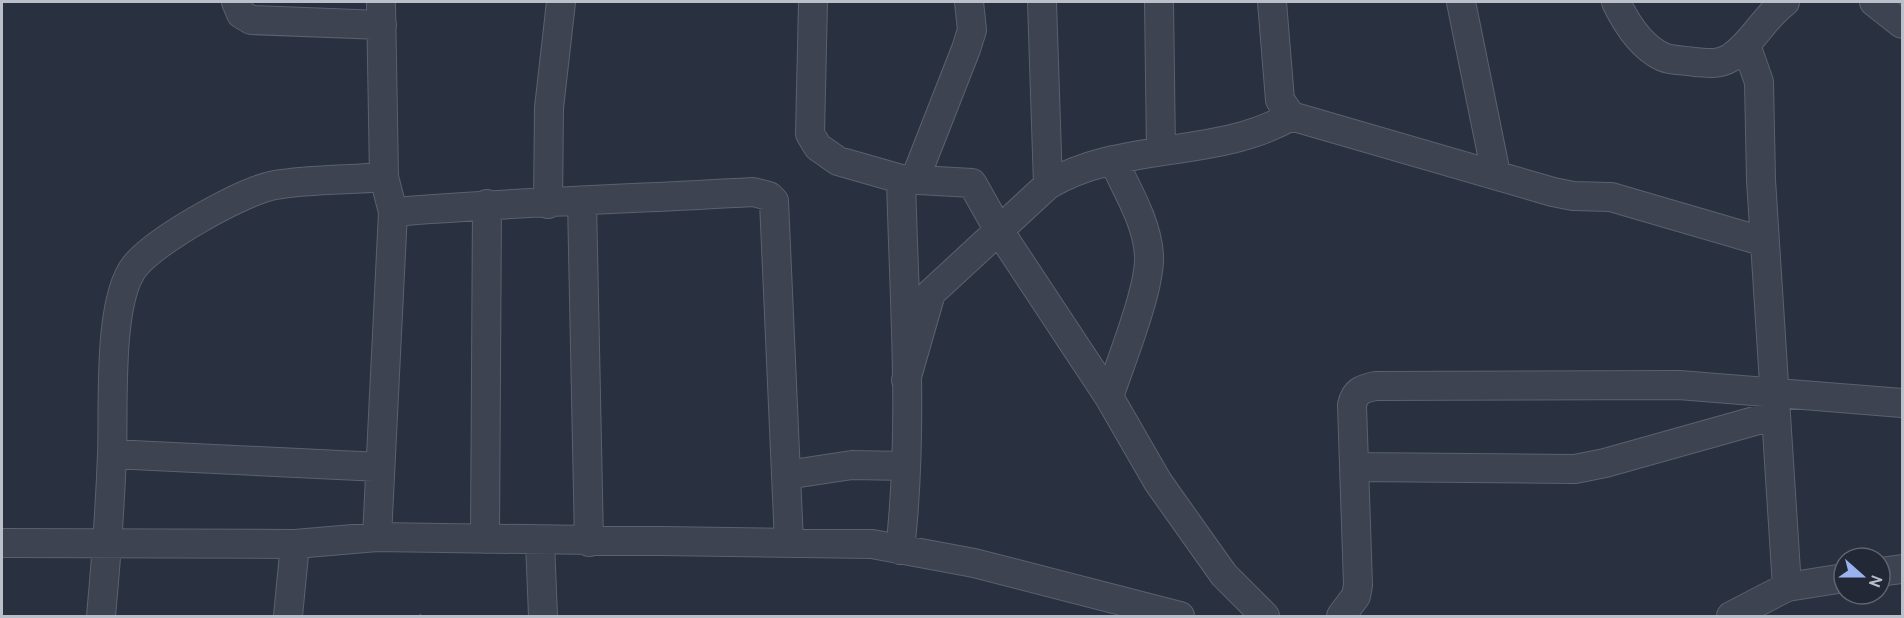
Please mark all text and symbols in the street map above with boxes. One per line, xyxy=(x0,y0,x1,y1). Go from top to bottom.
north arrow xyxy=(1832,546,1892,606)
text: N xyxy=(1865,573,1886,590)

